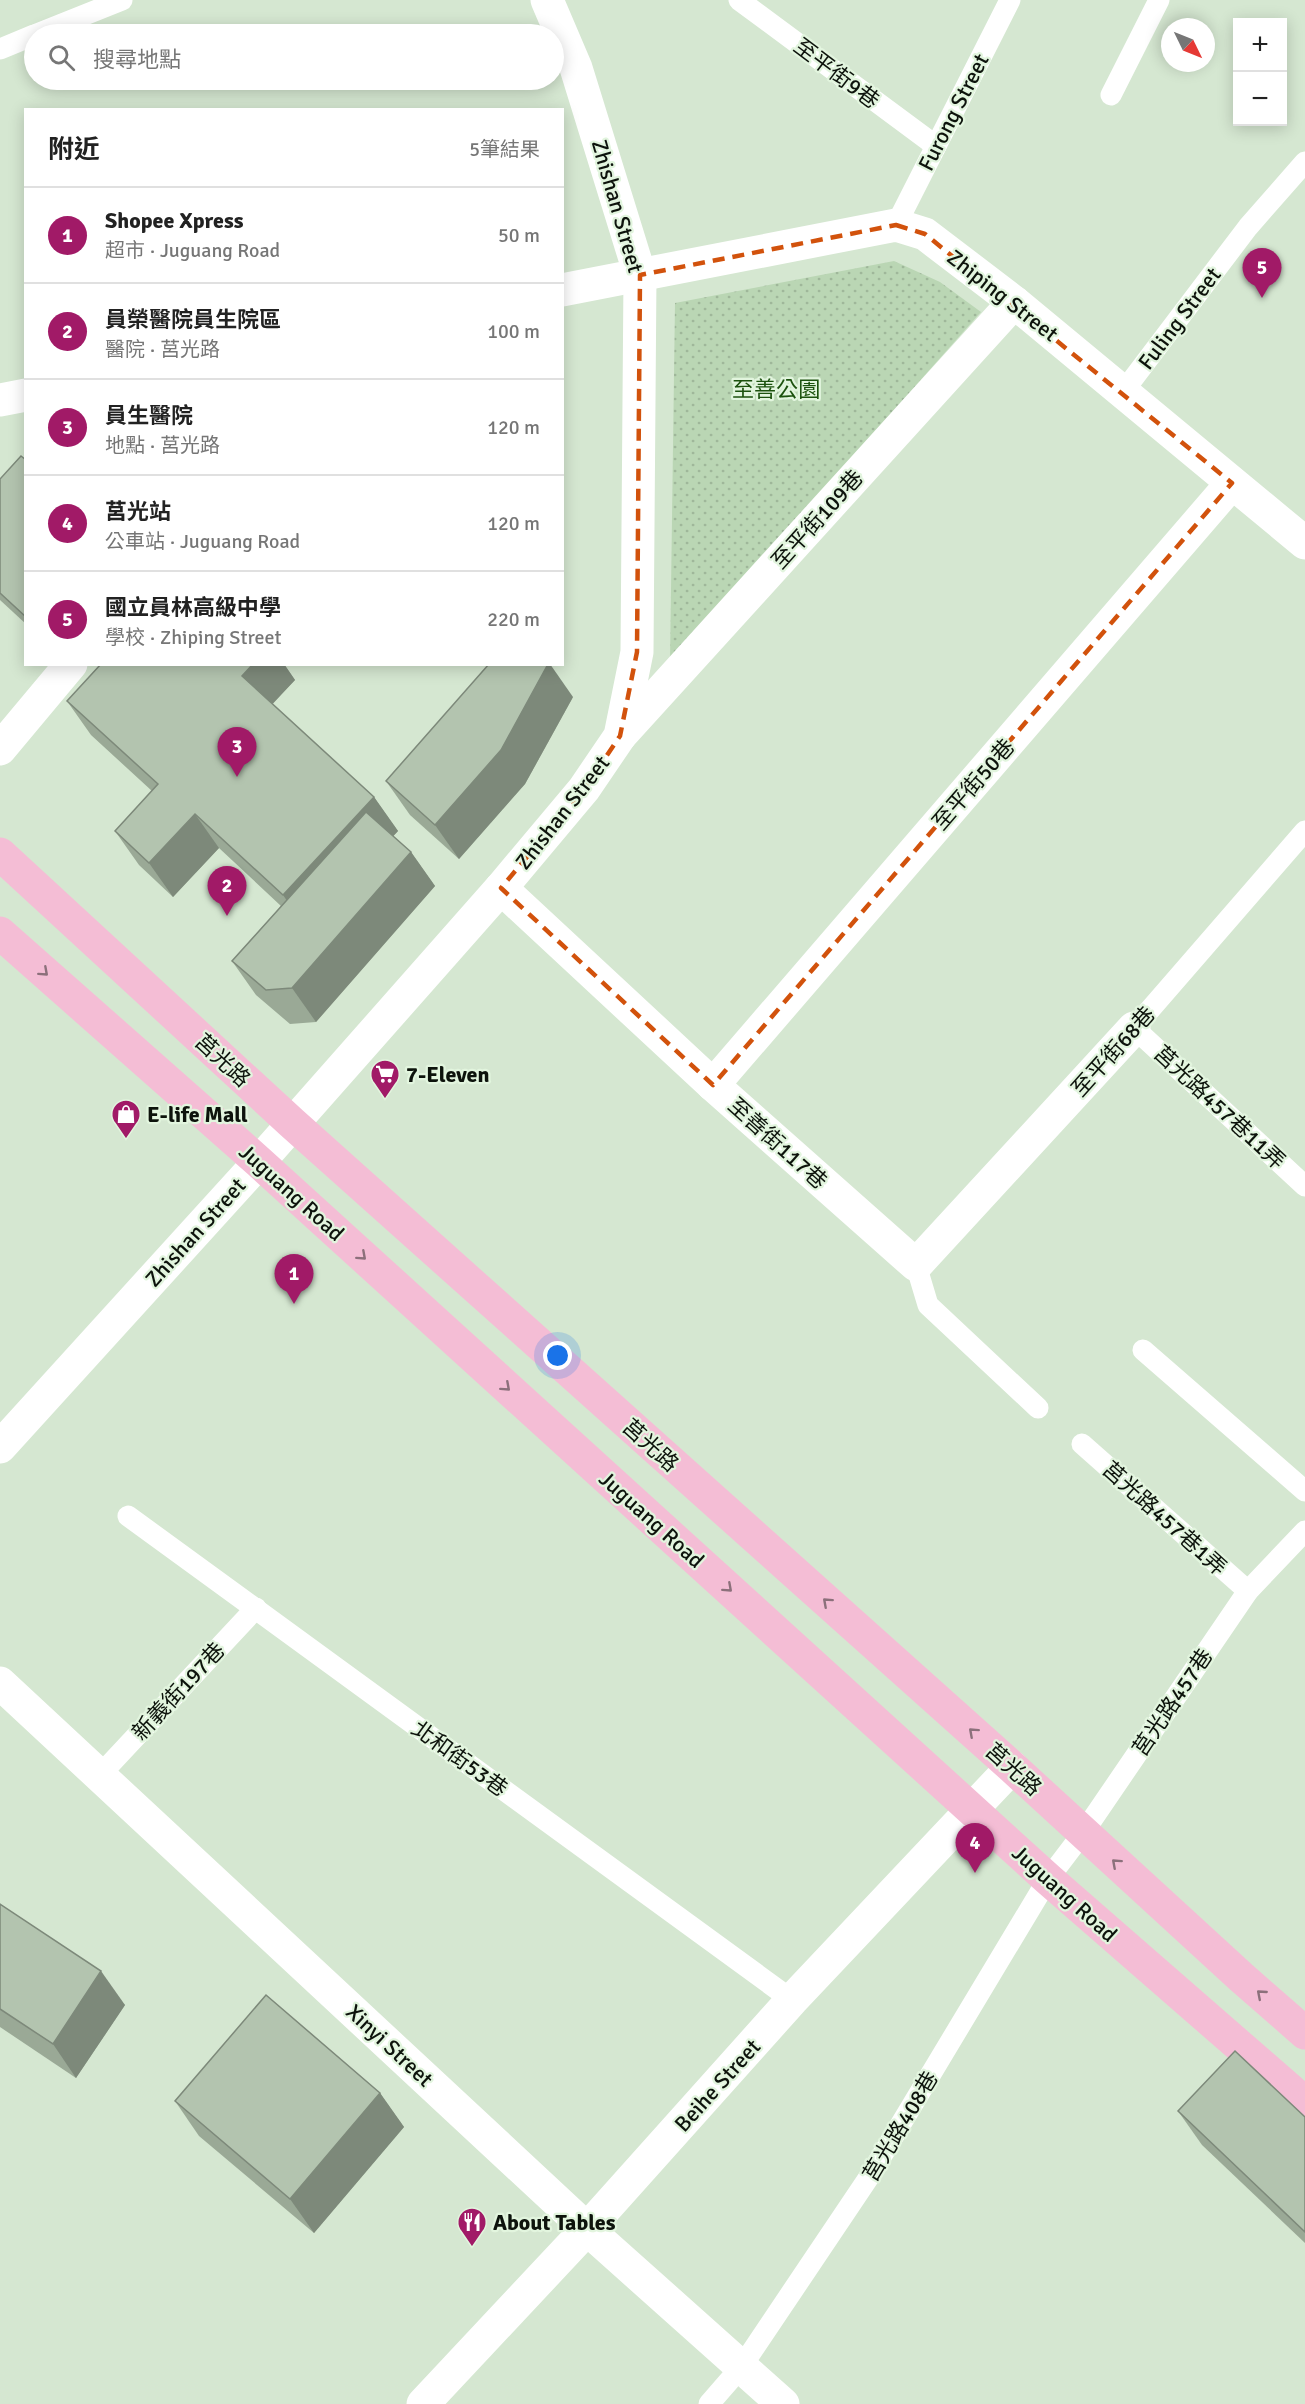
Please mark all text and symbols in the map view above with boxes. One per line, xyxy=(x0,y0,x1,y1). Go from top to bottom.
north arrow xyxy=(1161,18,1215,72)
map controls xyxy=(1233,18,1287,126)
button: + xyxy=(1233,18,1287,72)
search box xyxy=(24,24,564,90)
street label: 至平街9巷 xyxy=(789,33,885,114)
icon: search xyxy=(45,41,78,74)
text: 搜尋地點 xyxy=(93,46,181,73)
street label: Furong Street xyxy=(912,49,995,175)
button: − xyxy=(1233,72,1287,126)
text: 附近 xyxy=(48,134,100,166)
street label: Zhishan Street xyxy=(586,136,649,276)
text: 5筆結果 xyxy=(469,137,540,162)
text: Shopee Xpress xyxy=(105,207,243,234)
text: 1 xyxy=(62,223,73,248)
text: 50 m xyxy=(498,223,540,248)
text: 超市 · Juguang Road xyxy=(105,238,280,263)
street label: Zhiping Street xyxy=(942,244,1064,347)
pin: 5 xyxy=(1242,248,1282,298)
street label: Fuling Street xyxy=(1132,262,1227,375)
text: 員榮醫院員生院區 xyxy=(105,306,281,333)
text: 2 xyxy=(62,319,73,344)
text: 100 m xyxy=(487,319,540,344)
text: 醫院 · 莒光路 xyxy=(105,337,220,362)
park label: 至善公園 xyxy=(732,376,820,403)
text: 員生醫院 xyxy=(105,402,193,429)
text: 3 xyxy=(62,415,73,440)
text: 120 m xyxy=(487,415,540,440)
text: 地點 · 莒光路 xyxy=(105,433,220,458)
street label: 至平街109巷 xyxy=(766,464,869,574)
text: 莒光站 xyxy=(105,498,171,525)
text: 4 xyxy=(62,511,73,536)
text: 120 m xyxy=(487,511,540,536)
text: 公車站 · Juguang Road xyxy=(105,529,300,554)
text: 國立員林高級中學 xyxy=(105,594,281,621)
text: 5 xyxy=(62,607,73,632)
text: 220 m xyxy=(487,607,540,632)
text: 學校 · Zhiping Street xyxy=(105,625,281,650)
pin: 3 xyxy=(218,728,256,777)
street label: 至平街50巷 xyxy=(927,733,1020,835)
street label: Zhishan Street xyxy=(510,750,615,875)
pin: 2 xyxy=(208,866,246,916)
one-way arrow xyxy=(37,965,48,976)
street label: 至平街68巷 xyxy=(1066,1001,1161,1102)
street label: 莒光路 xyxy=(189,1028,256,1093)
street label: 莒光路457巷11弄 xyxy=(1149,1040,1291,1175)
supermarket icon: 7-Eleven xyxy=(369,1058,401,1100)
place label: 7-Eleven xyxy=(406,1061,489,1088)
street label: 至善街117巷 xyxy=(723,1092,833,1195)
shop icon: E-life Mall xyxy=(110,1098,142,1140)
place label: E-life Mall xyxy=(147,1101,248,1128)
street label: Juguang Road xyxy=(233,1138,350,1247)
street label: Zhishan Street xyxy=(139,1172,252,1292)
one-way arrow xyxy=(354,1248,365,1259)
pin: 1 xyxy=(274,1254,314,1304)
your location xyxy=(543,1341,572,1370)
one-way arrow xyxy=(499,1380,510,1391)
street label: 莒光路 xyxy=(617,1413,684,1477)
street label: 莒光路457巷1弄 xyxy=(1097,1456,1232,1581)
street label: Juguang Road xyxy=(593,1465,710,1574)
one-way arrow xyxy=(721,1581,732,1592)
one-way arrow xyxy=(823,1598,834,1609)
street label: 新義街197巷 xyxy=(126,1637,230,1746)
street label: 莒光路457巷 xyxy=(1127,1643,1218,1761)
street label: 北和街53巷 xyxy=(407,1715,513,1802)
one-way arrow xyxy=(969,1728,979,1739)
street label: 莒光路 xyxy=(980,1737,1047,1801)
pin: 4 xyxy=(956,1824,994,1873)
street label: Juguang Road xyxy=(1006,1839,1123,1948)
one-way arrow xyxy=(1113,1860,1124,1871)
one-way arrow xyxy=(1257,1991,1268,2002)
street label: Xinyi Street xyxy=(341,1998,439,2093)
street label: Beihe Street xyxy=(669,2033,766,2137)
street label: 莒光路408巷 xyxy=(857,2066,944,2186)
restaurant icon: About Tables xyxy=(456,2206,488,2248)
place label: About Tables xyxy=(493,2209,616,2236)

